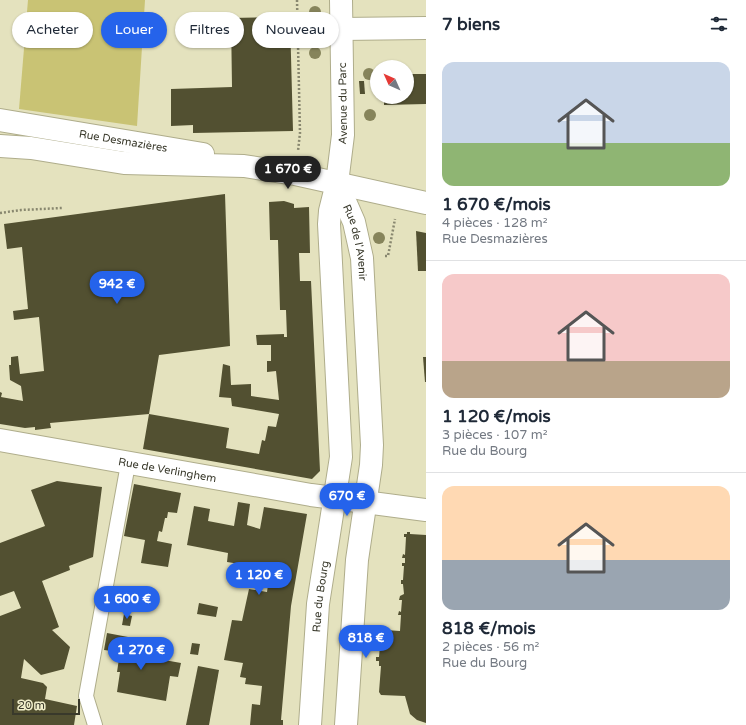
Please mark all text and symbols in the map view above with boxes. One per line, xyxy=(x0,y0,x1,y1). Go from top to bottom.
chip: Acheter xyxy=(12,12,93,48)
chip: Louer xyxy=(101,12,167,48)
chip: Filtres xyxy=(175,12,244,48)
chip: Nouveau xyxy=(252,12,339,48)
icon: filters xyxy=(708,13,730,35)
text: 7 biens xyxy=(442,14,500,35)
north arrow xyxy=(370,60,414,104)
map controls xyxy=(370,60,414,104)
street label: Avenue du Parc xyxy=(335,62,350,145)
icon: home xyxy=(550,88,622,160)
street label: Rue Desmazières xyxy=(78,127,169,154)
pin: 1 670 € xyxy=(251,156,325,190)
text: 1 670 € xyxy=(264,161,312,177)
text: 1 670 €/mois xyxy=(442,194,551,215)
street label: Rue de l'Avenir xyxy=(341,202,370,282)
text: 4 pièces · 128 m² xyxy=(442,215,548,231)
text: Rue Desmazières xyxy=(442,231,548,247)
pin: 942 € xyxy=(89,271,145,305)
text: 942 € xyxy=(99,276,135,292)
icon: home xyxy=(550,300,622,372)
text: 1 120 €/mois xyxy=(442,406,551,427)
text: 3 pièces · 107 m² xyxy=(442,427,548,443)
text: Rue du Bourg xyxy=(442,443,527,459)
street label: Rue de Verlinghem xyxy=(117,455,217,485)
pin: 670 € xyxy=(319,483,375,517)
text: 670 € xyxy=(329,488,365,504)
icon: home xyxy=(550,512,622,584)
street label: Rue du Bourg xyxy=(310,560,331,633)
pin: 1 120 € xyxy=(222,562,296,596)
text: 1 120 € xyxy=(235,567,283,583)
pin: 1 600 € xyxy=(90,586,164,620)
text: 1 600 € xyxy=(103,591,151,607)
text: 818 €/mois xyxy=(442,618,536,639)
pin: 818 € xyxy=(338,625,394,659)
text: 818 € xyxy=(348,630,384,646)
pin: 1 270 € xyxy=(104,637,178,671)
text: 2 pièces · 56 m² xyxy=(442,639,539,655)
text: 1 270 € xyxy=(117,642,165,658)
text: Rue du Bourg xyxy=(442,655,527,671)
scale bar xyxy=(12,697,80,716)
text: 20 m xyxy=(18,699,45,712)

